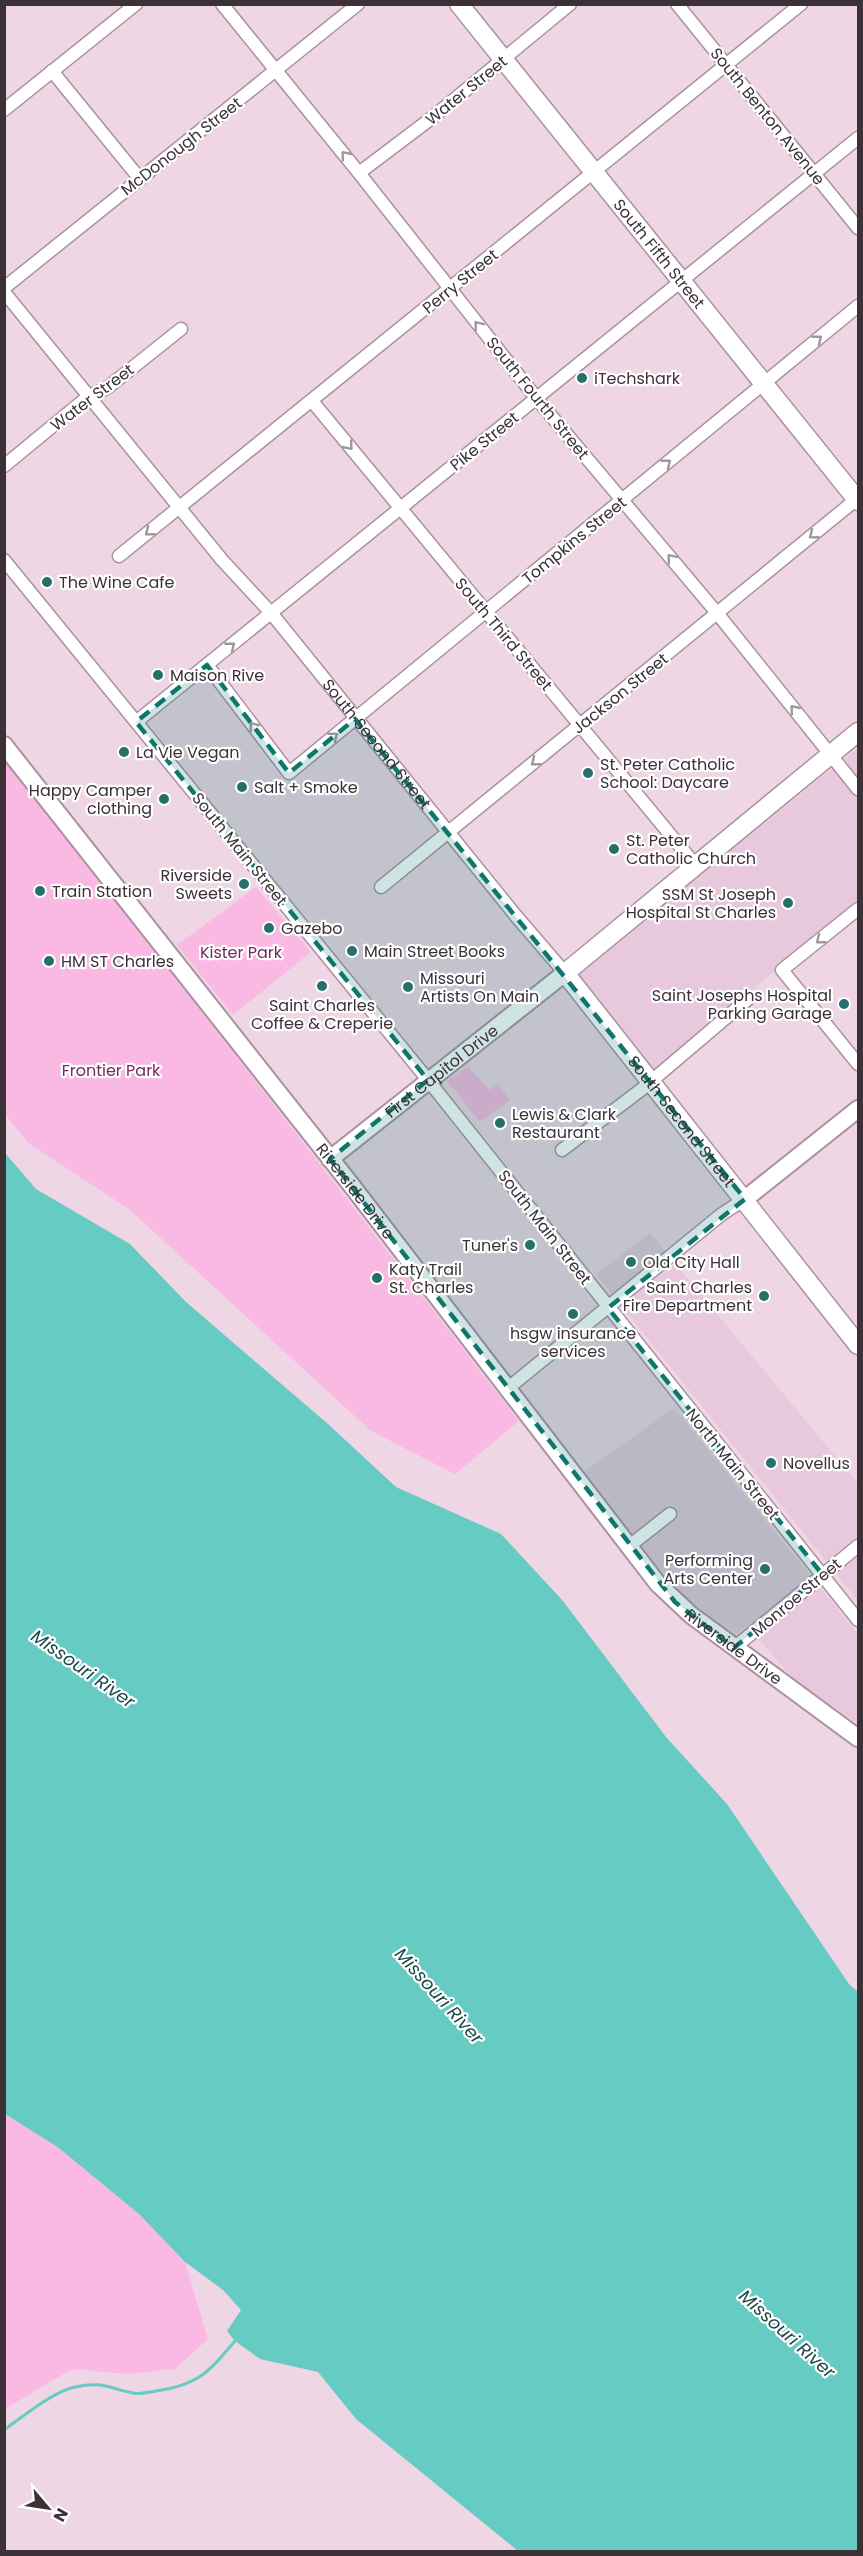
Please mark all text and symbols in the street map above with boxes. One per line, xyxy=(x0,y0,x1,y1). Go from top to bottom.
street label: South Benton Avenue xyxy=(705,43,830,190)
street label: Water Street xyxy=(421,50,512,131)
street label: McDonough Street xyxy=(116,92,247,201)
one-way arrow xyxy=(341,151,352,162)
street label: South Fifth Street xyxy=(608,194,710,314)
street label: Perry Street xyxy=(418,244,503,319)
one-way arrow xyxy=(475,320,486,331)
street label: South Fourth Street xyxy=(481,332,594,465)
one-way arrow xyxy=(812,336,823,347)
street label: Water Street xyxy=(46,358,139,436)
place label: iTechshark xyxy=(594,367,681,390)
marker: iTechshark xyxy=(575,371,589,385)
street label: Pike Street xyxy=(445,406,524,476)
one-way arrow xyxy=(342,439,353,450)
one-way arrow xyxy=(661,459,672,470)
street label: Tompkins Street xyxy=(517,491,631,590)
one-way arrow xyxy=(145,525,156,536)
one-way arrow xyxy=(809,528,820,539)
one-way arrow xyxy=(667,554,678,565)
place label: The Wine Cafe xyxy=(59,571,175,594)
street label: South Third Street xyxy=(450,573,558,696)
marker: The Wine Cafe xyxy=(40,575,54,589)
one-way arrow xyxy=(224,642,235,653)
street label: Jackson Street xyxy=(568,647,673,739)
place label: Maison Rive xyxy=(170,664,264,687)
marker: Maison Rive xyxy=(151,668,165,682)
street label: South Second Street xyxy=(317,674,436,814)
one-way arrow xyxy=(790,705,801,716)
one-way arrow xyxy=(250,722,261,733)
one-way arrow xyxy=(327,732,338,743)
place label: La Vie Vegan xyxy=(136,741,240,764)
marker: La Vie Vegan xyxy=(117,745,131,759)
place label: St. Peter Catholic School: Daycare xyxy=(600,753,735,794)
one-way arrow xyxy=(530,755,541,766)
marker: St. Peter Catholic School: Daycare xyxy=(581,766,595,780)
place label: Salt + Smoke xyxy=(254,776,358,799)
place label: Happy Camper clothing xyxy=(29,779,152,820)
marker: Salt + Smoke xyxy=(235,780,249,794)
street label: South Main Street xyxy=(187,788,293,911)
marker: Happy Camper clothing xyxy=(157,792,171,806)
place label: St. Peter Catholic Church xyxy=(626,829,756,870)
marker: St. Peter Catholic Church xyxy=(607,842,621,856)
place label: Riverside Sweets xyxy=(160,864,232,905)
marker: Riverside Sweets xyxy=(237,877,251,891)
place label: Train Station xyxy=(52,880,152,903)
place label: SSM St Joseph Hospital St Charles xyxy=(626,883,776,924)
marker: Train Station xyxy=(33,884,47,898)
marker: SSM St Joseph Hospital St Charles xyxy=(781,896,795,910)
place label: Gazebo xyxy=(281,917,343,940)
marker: Gazebo xyxy=(262,921,276,935)
one-way arrow xyxy=(816,932,827,943)
place label: Main Street Books xyxy=(364,940,505,963)
park label: Kister Park xyxy=(200,941,283,964)
marker: Main Street Books xyxy=(345,944,359,958)
place label: HM ST Charles xyxy=(61,950,174,973)
marker: HM ST Charles xyxy=(42,954,56,968)
place label: Missouri Artists On Main xyxy=(420,967,539,1008)
marker: Saint Charles Coffee & Creperie xyxy=(315,979,329,993)
marker: Missouri Artists On Main xyxy=(401,980,415,994)
place label: Saint Josephs Hospital Parking Garage xyxy=(652,984,832,1025)
place label: Saint Charles Coffee & Creperie xyxy=(251,994,393,1035)
marker: Saint Josephs Hospital Parking Garage xyxy=(837,997,851,1011)
street label: First Capitol Drive xyxy=(380,1019,503,1123)
street label: South Second Street xyxy=(622,1051,741,1192)
park label: Frontier Park xyxy=(62,1059,161,1082)
place label: Lewis & Clark Restaurant xyxy=(512,1103,617,1144)
marker: Lewis & Clark Restaurant xyxy=(493,1116,507,1130)
street label: Riverside Drive xyxy=(311,1139,400,1244)
street label: South Main Street xyxy=(492,1165,597,1290)
place label: Tuner's xyxy=(462,1234,518,1257)
marker: Tuner's xyxy=(523,1238,537,1252)
place label: Old City Hall xyxy=(643,1251,740,1274)
marker: Old City Hall xyxy=(624,1255,638,1269)
place label: Katy Trail St. Charles xyxy=(389,1258,473,1299)
marker: Katy Trail St. Charles xyxy=(370,1271,384,1285)
place label: Saint Charles Fire Department xyxy=(623,1276,752,1317)
marker: Saint Charles Fire Department xyxy=(757,1289,771,1303)
marker: hsgw insurance services xyxy=(566,1307,580,1321)
place label: hsgw insurance services xyxy=(510,1322,636,1363)
street label: North Main Street xyxy=(680,1404,785,1525)
place label: Novellus xyxy=(783,1452,850,1475)
marker: Novellus xyxy=(764,1456,778,1470)
place label: Performing Arts Center xyxy=(664,1549,753,1590)
street label: Monroe Street xyxy=(746,1553,847,1642)
marker: Performing Arts Center xyxy=(758,1562,772,1576)
street label: Riverside Drive xyxy=(679,1604,787,1690)
water label: Missouri River xyxy=(26,1623,141,1714)
water label: Missouri River xyxy=(389,1942,490,2050)
water label: Missouri River xyxy=(734,2284,842,2384)
north arrow xyxy=(18,2478,78,2538)
text: N xyxy=(48,2504,74,2526)

